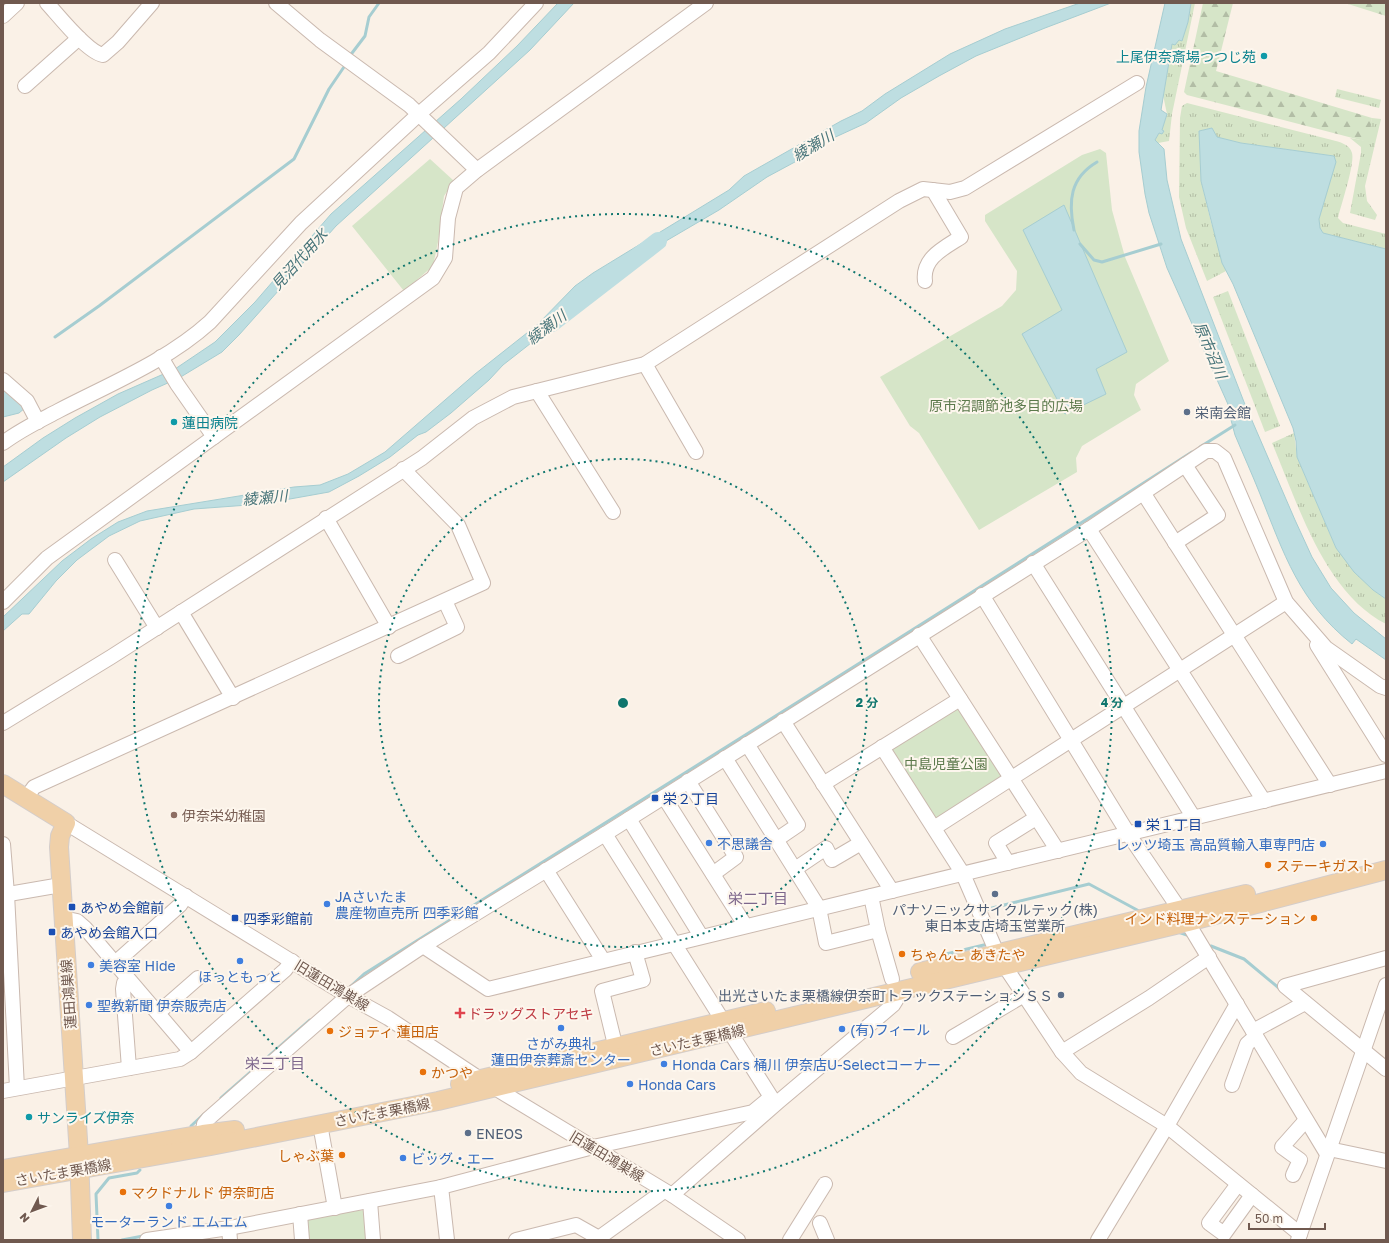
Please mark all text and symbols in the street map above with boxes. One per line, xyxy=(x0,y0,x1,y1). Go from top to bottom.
place label: 上尾伊奈斎場つつじ苑 xyxy=(1116,48,1256,65)
marker: 上尾伊奈斎場つつじ苑 xyxy=(1259,51,1269,61)
water label: 綾瀬川 xyxy=(789,125,839,164)
water label: 見沼代用水 xyxy=(267,224,332,293)
water label: 綾瀬川 xyxy=(523,305,571,348)
water label: 原市沼川 xyxy=(1191,319,1232,383)
park label: 原市沼調節池多目的広場 xyxy=(929,397,1083,414)
place label: 栄南会館 xyxy=(1195,404,1251,421)
marker: 栄南会館 xyxy=(1182,407,1192,417)
place label: 蓮田病院 xyxy=(182,414,238,431)
marker: 蓮田病院 xyxy=(169,417,179,427)
water label: 綾瀬川 xyxy=(242,486,290,508)
text: 2 分 xyxy=(856,695,878,710)
text: 4 分 xyxy=(1101,695,1123,710)
centre of rings xyxy=(616,696,630,710)
park label: 中島児童公園 xyxy=(904,755,988,772)
place label: 栄２丁目 xyxy=(663,790,719,807)
marker: 栄２丁目 xyxy=(650,793,660,803)
place label: 伊奈栄幼稚園 xyxy=(182,807,266,824)
marker: 伊奈栄幼稚園 xyxy=(169,810,179,820)
place label: 栄１丁目 xyxy=(1146,816,1202,833)
marker: 栄１丁目 xyxy=(1133,819,1143,829)
place label: 不思議舎 xyxy=(717,835,773,852)
place label: レッツ埼玉 高品質輸入車専門店 xyxy=(1116,836,1315,853)
marker: 不思議舎 xyxy=(704,838,714,848)
marker: レッツ埼玉 高品質輸入車専門店 xyxy=(1318,839,1328,849)
place label: ステーキガスト xyxy=(1276,857,1374,874)
marker: ステーキガスト xyxy=(1263,860,1273,870)
place label: JAさいたま 農産物直売所 四季彩館 xyxy=(335,888,479,921)
district label: 栄二丁目 xyxy=(728,889,788,907)
marker: パナソニックサイクルテック(株) 東日本支店埼玉営業所 xyxy=(990,889,1000,899)
place label: あやめ会館前 xyxy=(80,899,164,916)
marker: JAさいたま 農産物直売所 四季彩館 xyxy=(322,899,332,909)
place label: パナソニックサイクルテック(株) 東日本支店埼玉営業所 xyxy=(892,901,1098,934)
marker: あやめ会館前 xyxy=(67,902,77,912)
place label: 四季彩館前 xyxy=(243,910,313,927)
place label: インド料理ナンステーション xyxy=(1125,910,1306,927)
marker: 四季彩館前 xyxy=(230,913,240,923)
marker: インド料理ナンステーション xyxy=(1309,913,1319,923)
place label: あやめ会館入口 xyxy=(60,924,158,941)
marker: あやめ会館入口 xyxy=(47,927,57,937)
place label: ちゃんこ あきたや xyxy=(910,946,1026,963)
marker: ちゃんこ あきたや xyxy=(897,949,907,959)
marker: ほっともっと xyxy=(235,956,245,966)
street label: 旧蓮田鴻巣線 xyxy=(292,956,372,1014)
place label: 美容室 Hide xyxy=(99,957,176,974)
street label: 蓮田鴻巣線 xyxy=(57,958,79,1030)
marker: 美容室 Hide xyxy=(86,960,96,970)
place label: ほっともっと xyxy=(198,968,282,985)
place label: 出光さいたま栗橋線伊奈町トラックステーションＳＳ xyxy=(718,987,1053,1004)
marker: 出光さいたま栗橋線伊奈町トラックステーションＳＳ xyxy=(1056,990,1066,1000)
place label: 聖教新聞 伊奈販売店 xyxy=(97,997,227,1014)
marker: 聖教新聞 伊奈販売店 xyxy=(84,1000,94,1010)
place label: ドラッグストアセキ xyxy=(468,1005,594,1022)
marker: ドラッグストアセキ xyxy=(455,1008,465,1018)
street label: さいたま栗橋線 xyxy=(648,1021,746,1059)
place label: (有)フィール xyxy=(850,1021,930,1038)
place label: ジョティ 蓮田店 xyxy=(338,1023,439,1040)
marker: さがみ典礼 蓮田伊奈葬斎センター xyxy=(556,1023,566,1033)
marker: (有)フィール xyxy=(837,1024,847,1034)
marker: ジョティ 蓮田店 xyxy=(325,1026,335,1036)
place label: さがみ典礼 蓮田伊奈葬斎センター xyxy=(491,1035,631,1068)
district label: 栄三丁目 xyxy=(245,1054,305,1072)
place label: Honda Cars 桶川 伊奈店U-Selectコーナー xyxy=(672,1056,941,1073)
marker: Honda Cars 桶川 伊奈店U-Selectコーナー xyxy=(659,1059,669,1069)
place label: かつや xyxy=(431,1064,473,1081)
marker: かつや xyxy=(418,1067,428,1077)
place label: Honda Cars xyxy=(638,1076,716,1093)
marker: Honda Cars xyxy=(625,1079,635,1089)
street label: さいたま栗橋線 xyxy=(332,1094,432,1130)
place label: サンライズ伊奈 xyxy=(37,1109,135,1126)
marker: サンライズ伊奈 xyxy=(24,1112,34,1122)
place label: ENEOS xyxy=(476,1125,523,1142)
street label: 旧蓮田鴻巣線 xyxy=(567,1127,647,1185)
marker: ENEOS xyxy=(463,1128,473,1138)
place label: しゃぶ葉 xyxy=(278,1147,334,1164)
marker: しゃぶ葉 xyxy=(337,1150,347,1160)
place label: ビッグ・エー xyxy=(411,1150,495,1167)
marker: ビッグ・エー xyxy=(398,1153,408,1163)
street label: さいたま栗橋線 xyxy=(13,1155,113,1189)
place label: マクドナルド 伊奈町店 xyxy=(131,1184,275,1201)
marker: マクドナルド 伊奈町店 xyxy=(118,1187,128,1197)
north arrow xyxy=(12,1191,52,1231)
marker: モーターランド エムエム xyxy=(164,1201,174,1211)
scale bar xyxy=(1249,1205,1325,1231)
text: N xyxy=(17,1211,32,1225)
text: 50 m xyxy=(1255,1211,1283,1226)
place label: モーターランド エムエム xyxy=(90,1213,248,1230)

